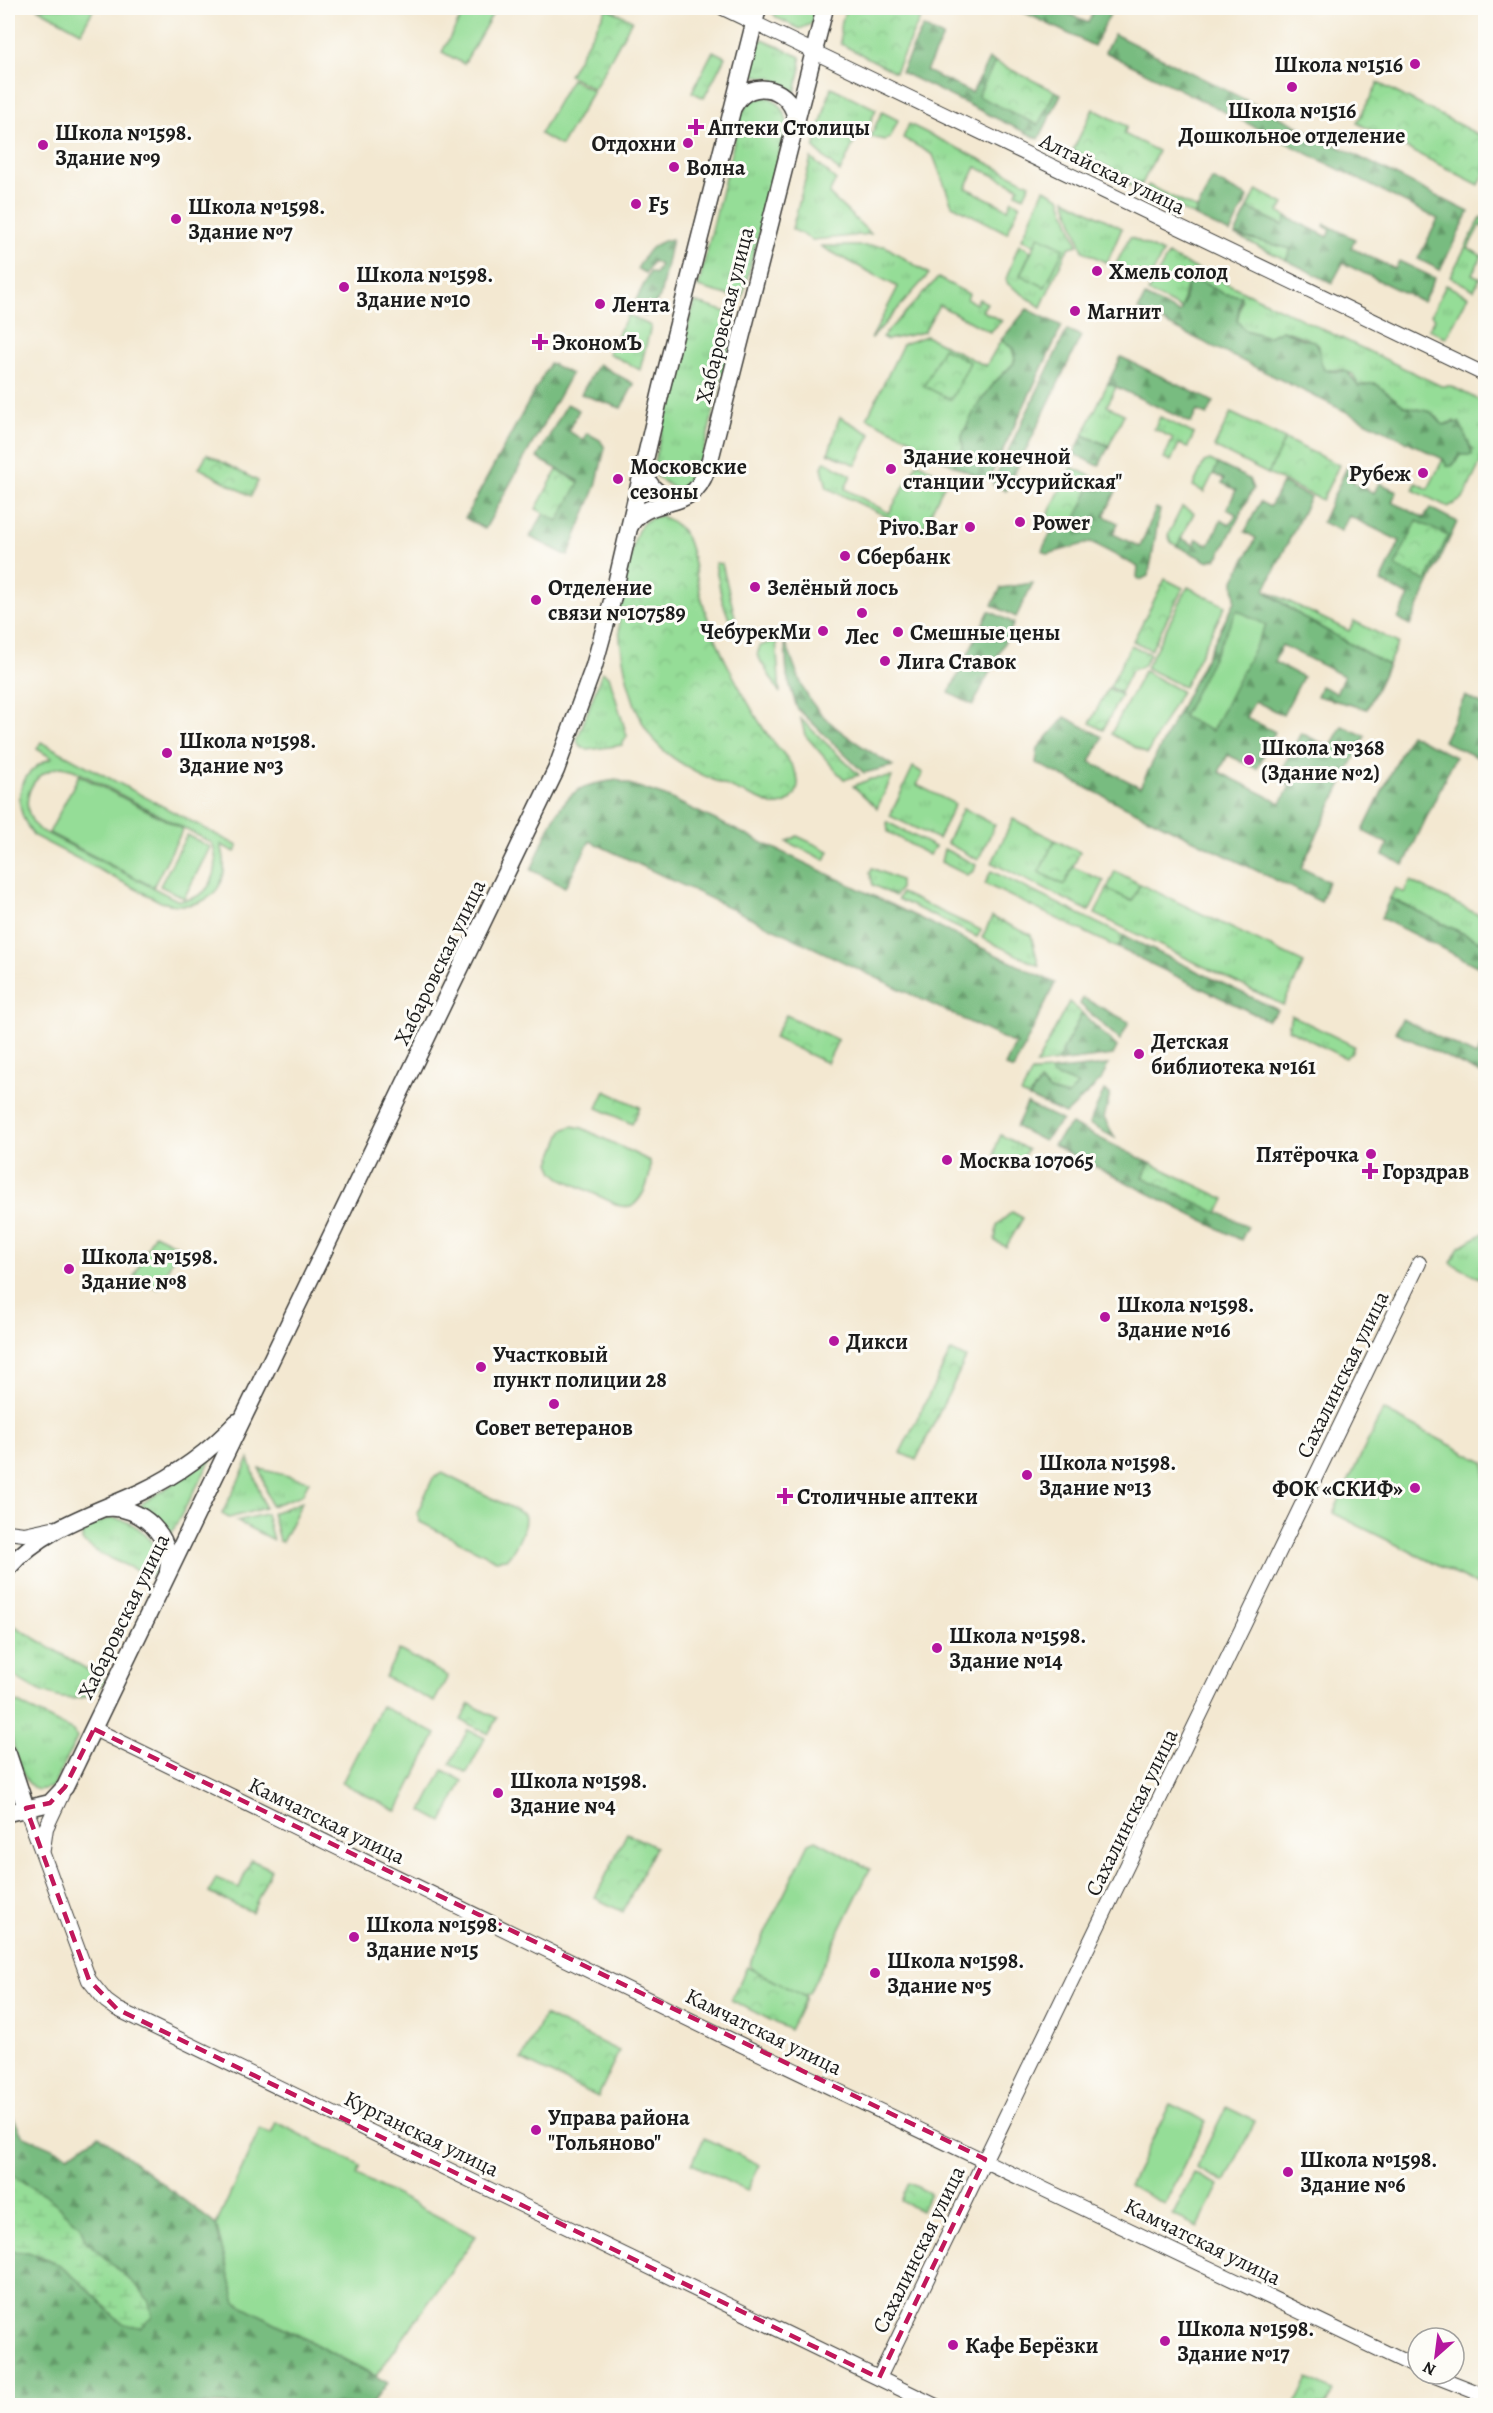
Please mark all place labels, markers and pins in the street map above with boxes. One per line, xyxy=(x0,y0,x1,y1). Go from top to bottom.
place label: Школа №1516 xyxy=(1274,50,1403,80)
marker: Школа №1516 xyxy=(1408,57,1422,71)
marker: Школа №1516 Дошкольное отделение xyxy=(1285,80,1299,94)
place label: Школа №1516 Дошкольное отделение xyxy=(1179,96,1405,151)
place label: Аптеки Столицы xyxy=(707,113,870,143)
place label: Школа №1598. Здание №9 xyxy=(55,118,192,173)
marker: Аптеки Столицы xyxy=(689,120,703,134)
place label: Отдохни xyxy=(591,129,676,159)
marker: Отдохни xyxy=(681,136,695,150)
marker: Школа №1598. Здание №9 xyxy=(36,138,50,152)
place label: Волна xyxy=(686,153,746,183)
marker: Волна xyxy=(667,160,681,174)
place label: F5 xyxy=(648,190,669,220)
place label: Школа №1598. Здание №7 xyxy=(188,192,325,247)
marker: F5 xyxy=(629,197,643,211)
marker: Школа №1598. Здание №7 xyxy=(169,212,183,226)
place label: Хмель солод xyxy=(1109,257,1228,287)
place label: Школа №1598. Здание №10 xyxy=(356,260,493,315)
marker: Хмель солод xyxy=(1090,264,1104,278)
marker: Школа №1598. Здание №10 xyxy=(337,280,351,294)
place label: Лента xyxy=(612,290,670,320)
marker: Лента xyxy=(593,297,607,311)
place label: Магнит xyxy=(1087,297,1161,327)
marker: Магнит xyxy=(1068,304,1082,318)
place label: ЭкономЪ xyxy=(552,328,642,358)
marker: ЭкономЪ xyxy=(533,335,547,349)
place label: Здание конечной станции "Уссурийская" xyxy=(903,442,1122,497)
place label: Московские сезоны xyxy=(630,452,747,507)
place label: Рубеж xyxy=(1349,459,1411,489)
marker: Здание конечной станции "Уссурийская" xyxy=(884,462,898,476)
marker: Рубеж xyxy=(1416,466,1430,480)
marker: Московские сезоны xyxy=(611,472,625,486)
place label: Power xyxy=(1032,508,1090,538)
place label: Pivo.Bar xyxy=(879,513,958,543)
marker: Power xyxy=(1013,515,1027,529)
marker: Pivo.Bar xyxy=(963,520,977,534)
place label: Сбербанк xyxy=(857,542,951,572)
marker: Сбербанк xyxy=(838,549,852,563)
place label: Отделение связи №107589 xyxy=(548,573,686,628)
place label: Зелёный лось xyxy=(767,573,898,603)
marker: Зелёный лось xyxy=(748,580,762,594)
marker: Отделение связи №107589 xyxy=(529,593,543,607)
marker: Лес xyxy=(855,606,869,620)
place label: ЧебурекМи xyxy=(700,617,811,647)
place label: Смешные цены xyxy=(910,618,1060,648)
place label: Лес xyxy=(845,622,879,652)
marker: ЧебурекМи xyxy=(816,624,830,638)
marker: Смешные цены xyxy=(891,625,905,639)
place label: Лига Ставок xyxy=(897,647,1017,677)
marker: Лига Ставок xyxy=(878,654,892,668)
place label: Школа №1598. Здание №3 xyxy=(179,726,316,781)
place label: Школа №368 (Здание №2) xyxy=(1261,733,1385,788)
marker: Школа №1598. Здание №3 xyxy=(160,746,174,760)
marker: Школа №368 (Здание №2) xyxy=(1242,753,1256,767)
place label: Детская библиотека №161 xyxy=(1151,1027,1316,1082)
marker: Детская библиотека №161 xyxy=(1132,1047,1146,1061)
place label: Пятёрочка xyxy=(1256,1140,1360,1170)
place label: Москва 107065 xyxy=(959,1146,1094,1176)
marker: Пятёрочка xyxy=(1364,1147,1378,1161)
marker: Москва 107065 xyxy=(940,1153,954,1167)
place label: Горздрав xyxy=(1382,1157,1469,1187)
marker: Горздрав xyxy=(1363,1164,1377,1178)
place label: Школа №1598. Здание №8 xyxy=(81,1242,218,1297)
marker: Школа №1598. Здание №8 xyxy=(62,1262,76,1276)
place label: Школа №1598. Здание №16 xyxy=(1117,1290,1254,1345)
marker: Школа №1598. Здание №16 xyxy=(1098,1310,1112,1324)
place label: Дикси xyxy=(846,1327,908,1357)
marker: Дикси xyxy=(827,1334,841,1348)
place label: Участковый пункт полиции 28 xyxy=(493,1340,667,1395)
marker: Участковый пункт полиции 28 xyxy=(474,1360,488,1374)
marker: Совет ветеранов xyxy=(547,1397,561,1411)
place label: Совет ветеранов xyxy=(475,1413,633,1443)
place label: Школа №1598. Здание №13 xyxy=(1039,1448,1176,1503)
marker: Школа №1598. Здание №13 xyxy=(1020,1468,1034,1482)
place label: ФОК «СКИФ» xyxy=(1272,1474,1403,1504)
marker: ФОК «СКИФ» xyxy=(1408,1481,1422,1495)
place label: Столичные аптеки xyxy=(797,1482,978,1512)
marker: Столичные аптеки xyxy=(778,1489,792,1503)
place label: Школа №1598. Здание №14 xyxy=(949,1621,1086,1676)
marker: Школа №1598. Здание №14 xyxy=(930,1641,944,1655)
place label: Школа №1598. Здание №4 xyxy=(510,1766,647,1821)
marker: Школа №1598. Здание №4 xyxy=(491,1786,505,1800)
place label: Школа №1598. Здание №15 xyxy=(366,1910,503,1965)
marker: Школа №1598. Здание №15 xyxy=(347,1930,361,1944)
place label: Школа №1598. Здание №5 xyxy=(887,1946,1024,2001)
marker: Школа №1598. Здание №5 xyxy=(868,1966,882,1980)
place label: Управа района "Гольяново" xyxy=(548,2103,690,2158)
marker: Управа района "Гольяново" xyxy=(529,2123,543,2137)
place label: Школа №1598. Здание №6 xyxy=(1300,2145,1437,2200)
marker: Школа №1598. Здание №6 xyxy=(1281,2165,1295,2179)
place label: Школа №1598. Здание №17 xyxy=(1177,2314,1314,2369)
place label: Кафе Берёзки xyxy=(965,2331,1099,2361)
marker: Школа №1598. Здание №17 xyxy=(1158,2334,1172,2348)
marker: Кафе Берёзки xyxy=(946,2338,960,2352)

